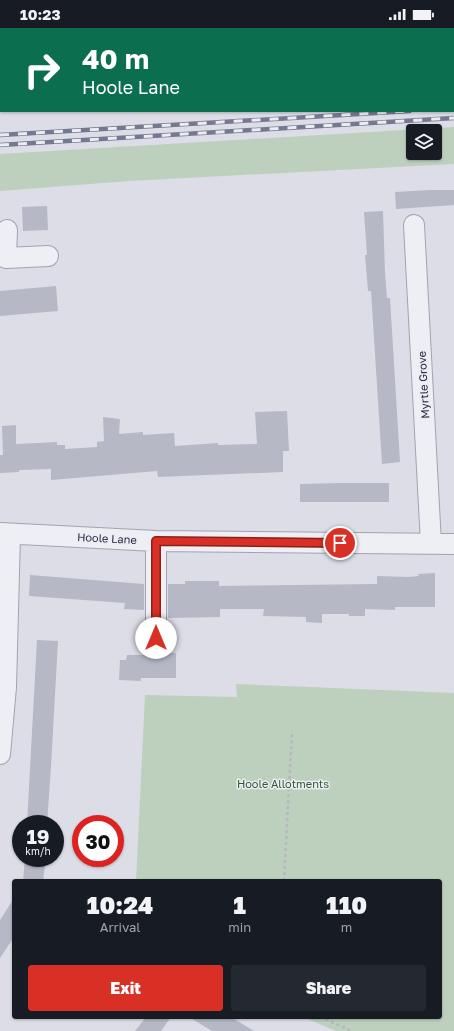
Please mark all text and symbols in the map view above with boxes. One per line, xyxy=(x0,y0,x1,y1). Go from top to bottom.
text: 10:23 xyxy=(20,5,61,23)
text: 40 m xyxy=(82,42,149,75)
icon: right xyxy=(16,44,68,96)
text: Hoole Lane xyxy=(82,76,180,98)
map controls xyxy=(406,124,442,160)
button: layers xyxy=(406,124,442,160)
street label: Myrtle Grove xyxy=(415,351,431,419)
pin xyxy=(323,526,357,560)
street label: Hoole Lane xyxy=(77,530,137,546)
icon: arrive xyxy=(329,532,351,554)
position arrow xyxy=(135,617,177,659)
park label: Hoole Allotments xyxy=(237,777,329,790)
speed limit sign: 30 xyxy=(72,815,124,867)
text: 19 xyxy=(26,824,49,848)
text: km/h xyxy=(25,845,51,857)
text: 10:24 xyxy=(87,890,153,919)
text: 1 xyxy=(233,890,246,919)
text: 110 xyxy=(326,890,367,919)
text: Arrival xyxy=(100,919,140,935)
text: min xyxy=(228,919,251,935)
text: m xyxy=(341,919,352,935)
button: Exit xyxy=(28,965,223,1011)
button: Share xyxy=(231,965,426,1011)

